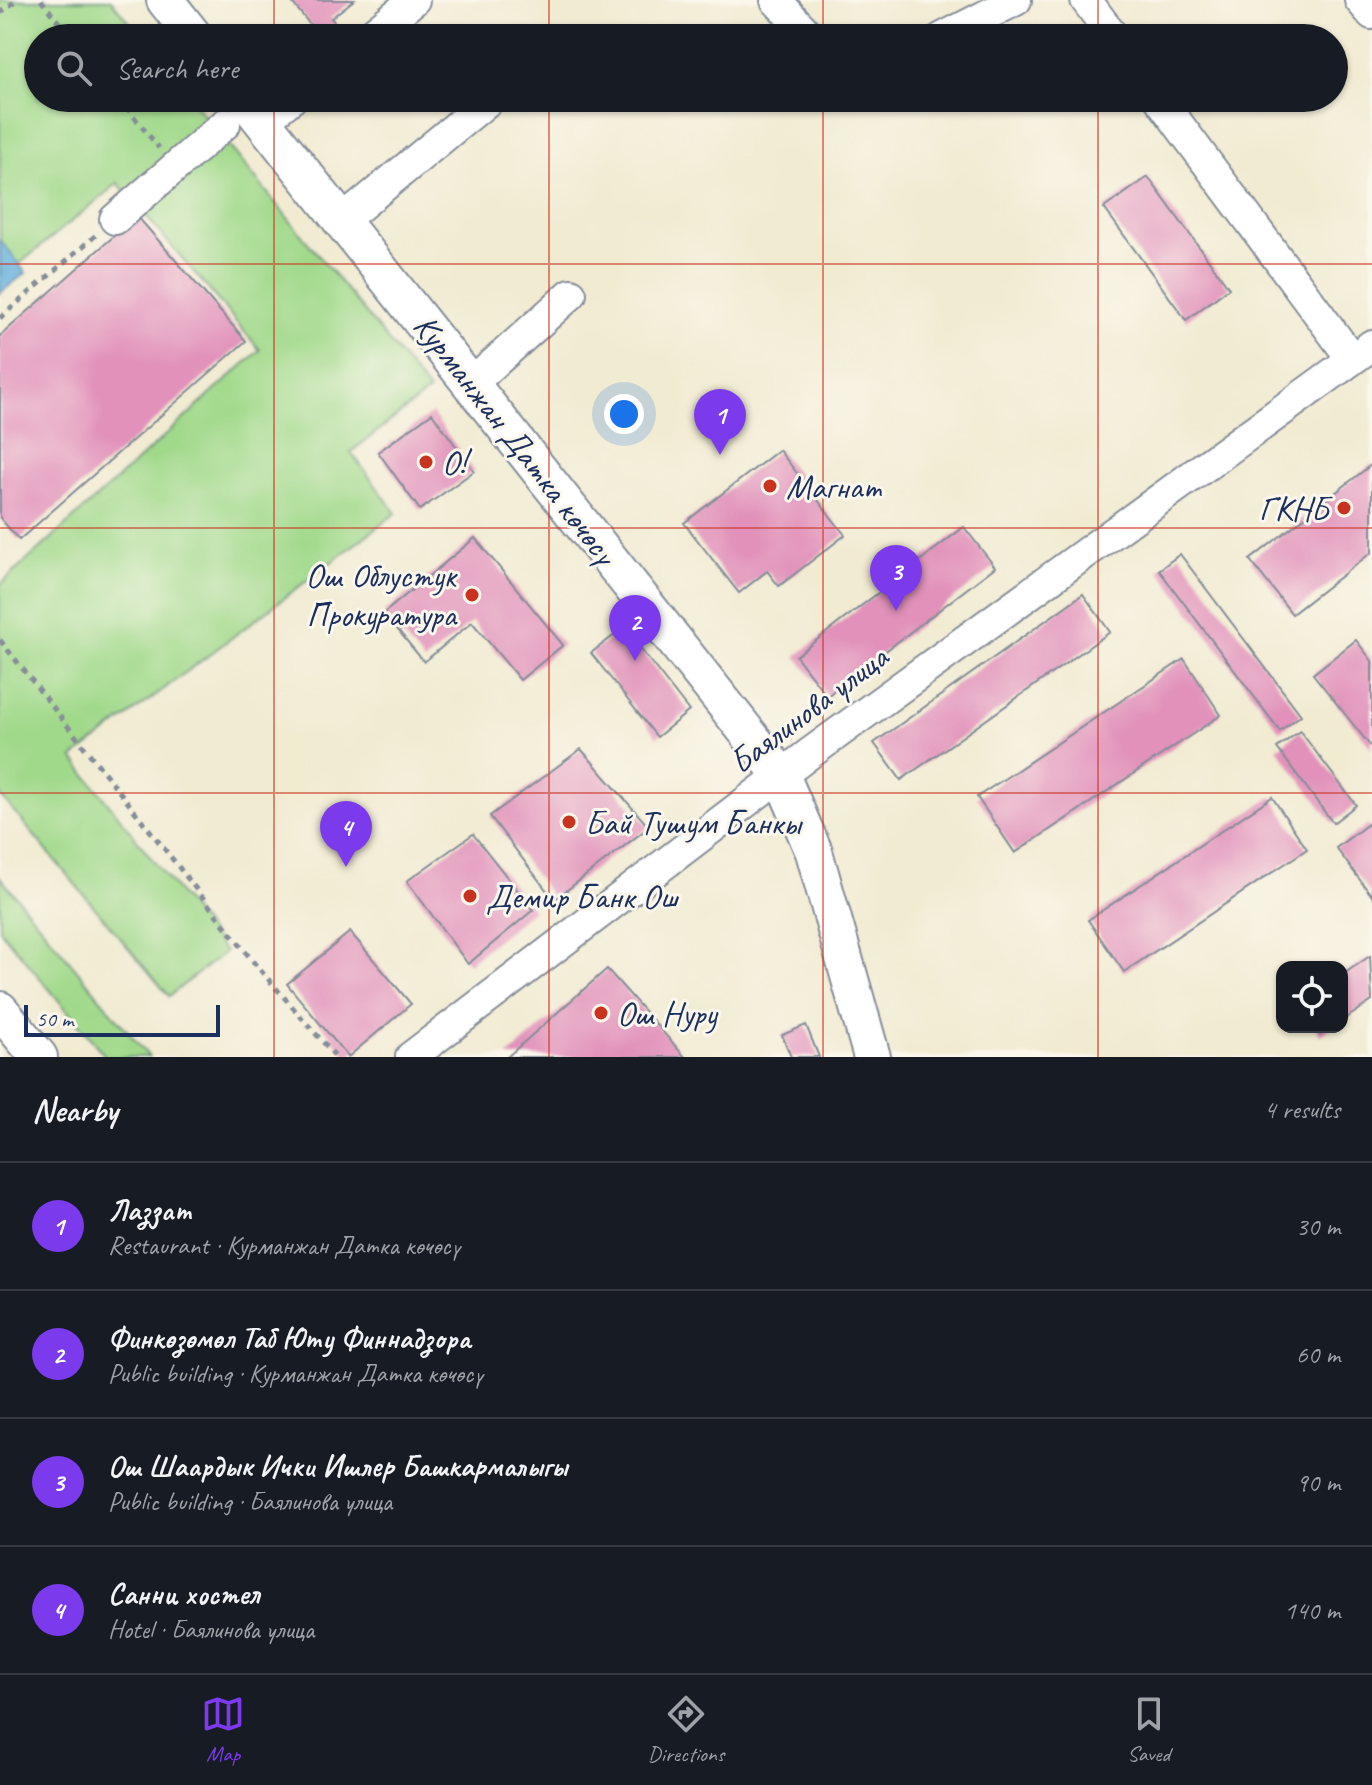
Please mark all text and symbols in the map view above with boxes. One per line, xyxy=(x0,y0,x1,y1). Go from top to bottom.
search box xyxy=(24,24,1348,112)
icon: search xyxy=(52,46,96,90)
text: Search here xyxy=(116,49,238,87)
street label: Курманжан Датка көчөсү xyxy=(404,305,628,575)
pin: 1 xyxy=(694,389,746,455)
your location xyxy=(604,394,644,434)
place label: О! xyxy=(442,441,473,484)
marker: О! xyxy=(417,453,435,471)
place label: Магнат xyxy=(786,465,882,508)
marker: Магнат xyxy=(761,477,779,495)
place label: ГКНБ xyxy=(1259,487,1334,530)
marker: ГКНБ xyxy=(1335,499,1353,517)
pin: 3 xyxy=(870,545,922,611)
place label: Ош Облустук Прокуратура xyxy=(305,554,459,636)
marker: Ош Облустук Прокуратура xyxy=(463,586,481,604)
pin: 2 xyxy=(609,595,661,661)
street label: Баялинова улица xyxy=(720,634,898,783)
pin: 4 xyxy=(320,801,372,867)
place label: Бай Тушум Банкы xyxy=(585,801,804,844)
marker: Бай Тушум Банкы xyxy=(560,813,578,831)
place label: Демир Банк Ош xyxy=(486,875,679,918)
marker: Демир Банк Ош xyxy=(461,887,479,905)
map controls xyxy=(1276,961,1348,1033)
button: locate xyxy=(1276,961,1348,1033)
place label: Ош Нуру xyxy=(617,992,719,1035)
scale bar xyxy=(24,1001,220,1037)
marker: Ош Нуру xyxy=(592,1004,610,1022)
text: 50 m xyxy=(36,1005,73,1033)
text: Nearby xyxy=(32,1088,118,1131)
text: 4 results xyxy=(1264,1093,1340,1126)
text: Лаззат xyxy=(108,1191,192,1229)
text: 1 xyxy=(52,1210,64,1243)
text: 30 m xyxy=(1296,1210,1340,1243)
text: Restaurant · Курманжан Датка көчөсү xyxy=(108,1229,460,1262)
text: Финкөзөмөл Таб Юту Финнадзора xyxy=(108,1319,470,1357)
text: 2 xyxy=(52,1338,64,1371)
text: 60 m xyxy=(1296,1338,1340,1371)
text: Public building · Курманжан Датка көчөсү xyxy=(108,1357,483,1390)
text: Ош Шаардык Ички Ишлер Башкармалыгы xyxy=(108,1447,567,1485)
text: 3 xyxy=(52,1466,64,1499)
text: 90 m xyxy=(1296,1466,1340,1499)
text: Public building · Баялинова улица xyxy=(108,1485,392,1518)
text: Санни хостел xyxy=(108,1575,259,1613)
text: 4 xyxy=(52,1594,64,1627)
text: 140 m xyxy=(1284,1594,1340,1627)
text: Hotel · Баялинова улица xyxy=(108,1613,314,1646)
tab: Map xyxy=(201,1692,245,1768)
tab: Directions xyxy=(648,1692,724,1768)
tab: Saved xyxy=(1127,1692,1171,1768)

